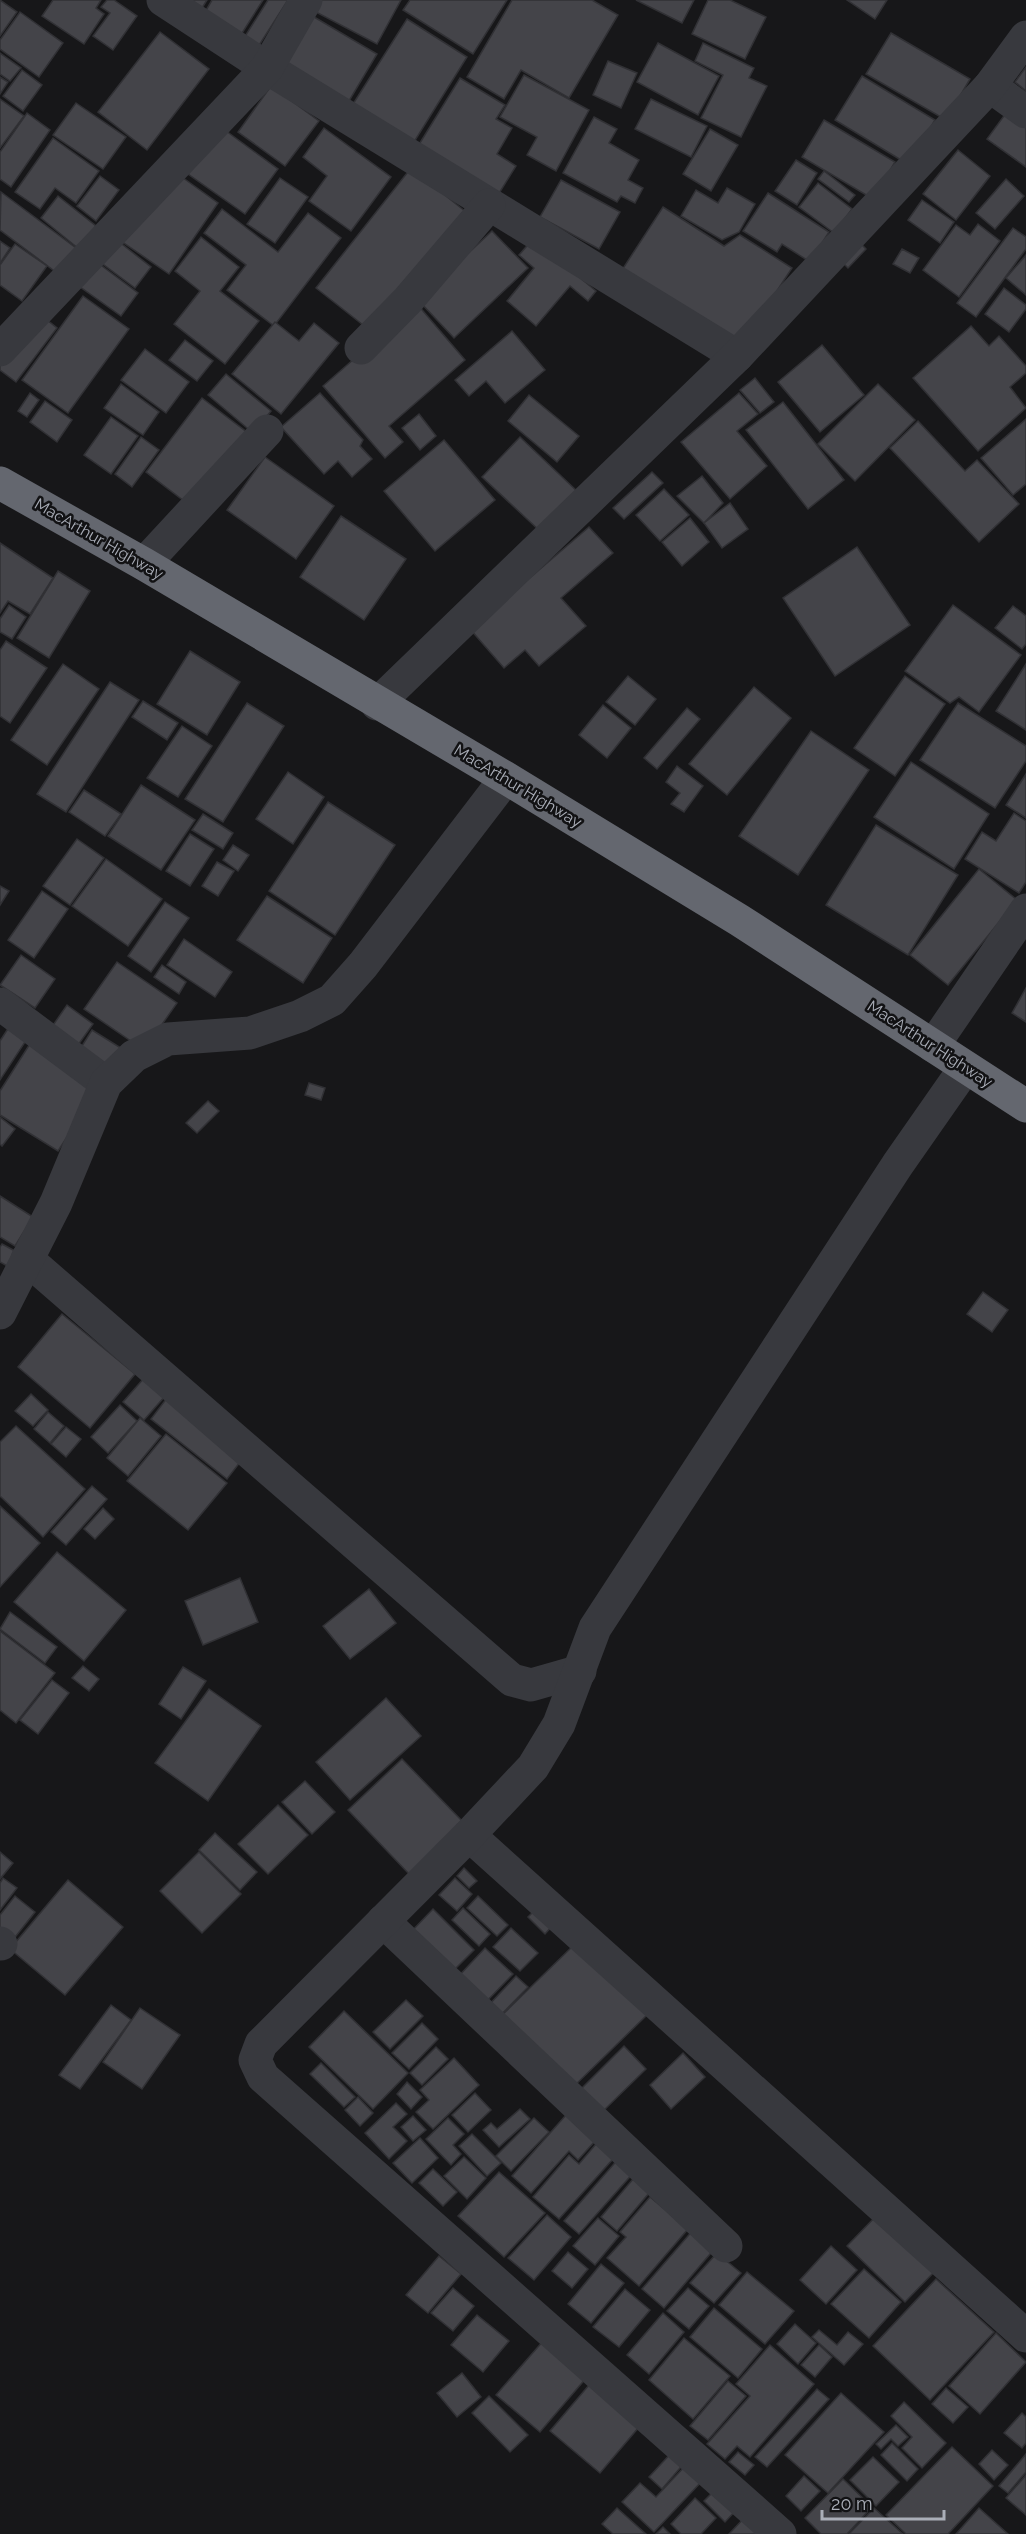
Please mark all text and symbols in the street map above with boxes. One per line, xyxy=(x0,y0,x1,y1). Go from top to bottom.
street label: MacArthur Highway xyxy=(31,494,167,584)
street label: MacArthur Highway xyxy=(451,740,586,832)
street label: MacArthur Highway xyxy=(864,996,996,1092)
scale bar xyxy=(822,2483,944,2521)
text: 20 m xyxy=(831,2493,873,2514)

